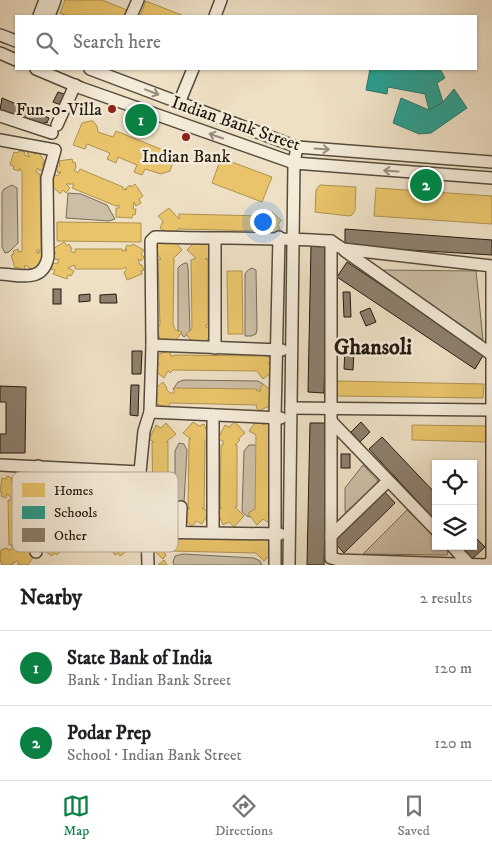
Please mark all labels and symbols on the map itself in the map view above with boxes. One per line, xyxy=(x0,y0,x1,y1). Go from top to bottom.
one-way arrow xyxy=(143,88,159,97)
street label: Indian Bank Street xyxy=(168,92,303,156)
place label: Fun-o-Villa xyxy=(16,99,102,121)
pin: 1 xyxy=(125,101,157,139)
marker: Fun-o-Villa xyxy=(106,103,118,115)
one-way arrow xyxy=(208,130,224,140)
marker: Indian Bank xyxy=(180,131,192,143)
one-way arrow xyxy=(313,144,329,153)
place label: Indian Bank xyxy=(142,146,230,168)
one-way arrow xyxy=(383,166,399,175)
pin: 2 xyxy=(410,166,442,204)
your location xyxy=(250,209,276,235)
district label: Ghansoli xyxy=(334,334,412,361)
legend xyxy=(12,472,178,552)
text: Homes xyxy=(54,482,94,500)
text: Schools xyxy=(54,504,97,522)
text: Other xyxy=(54,527,87,545)

